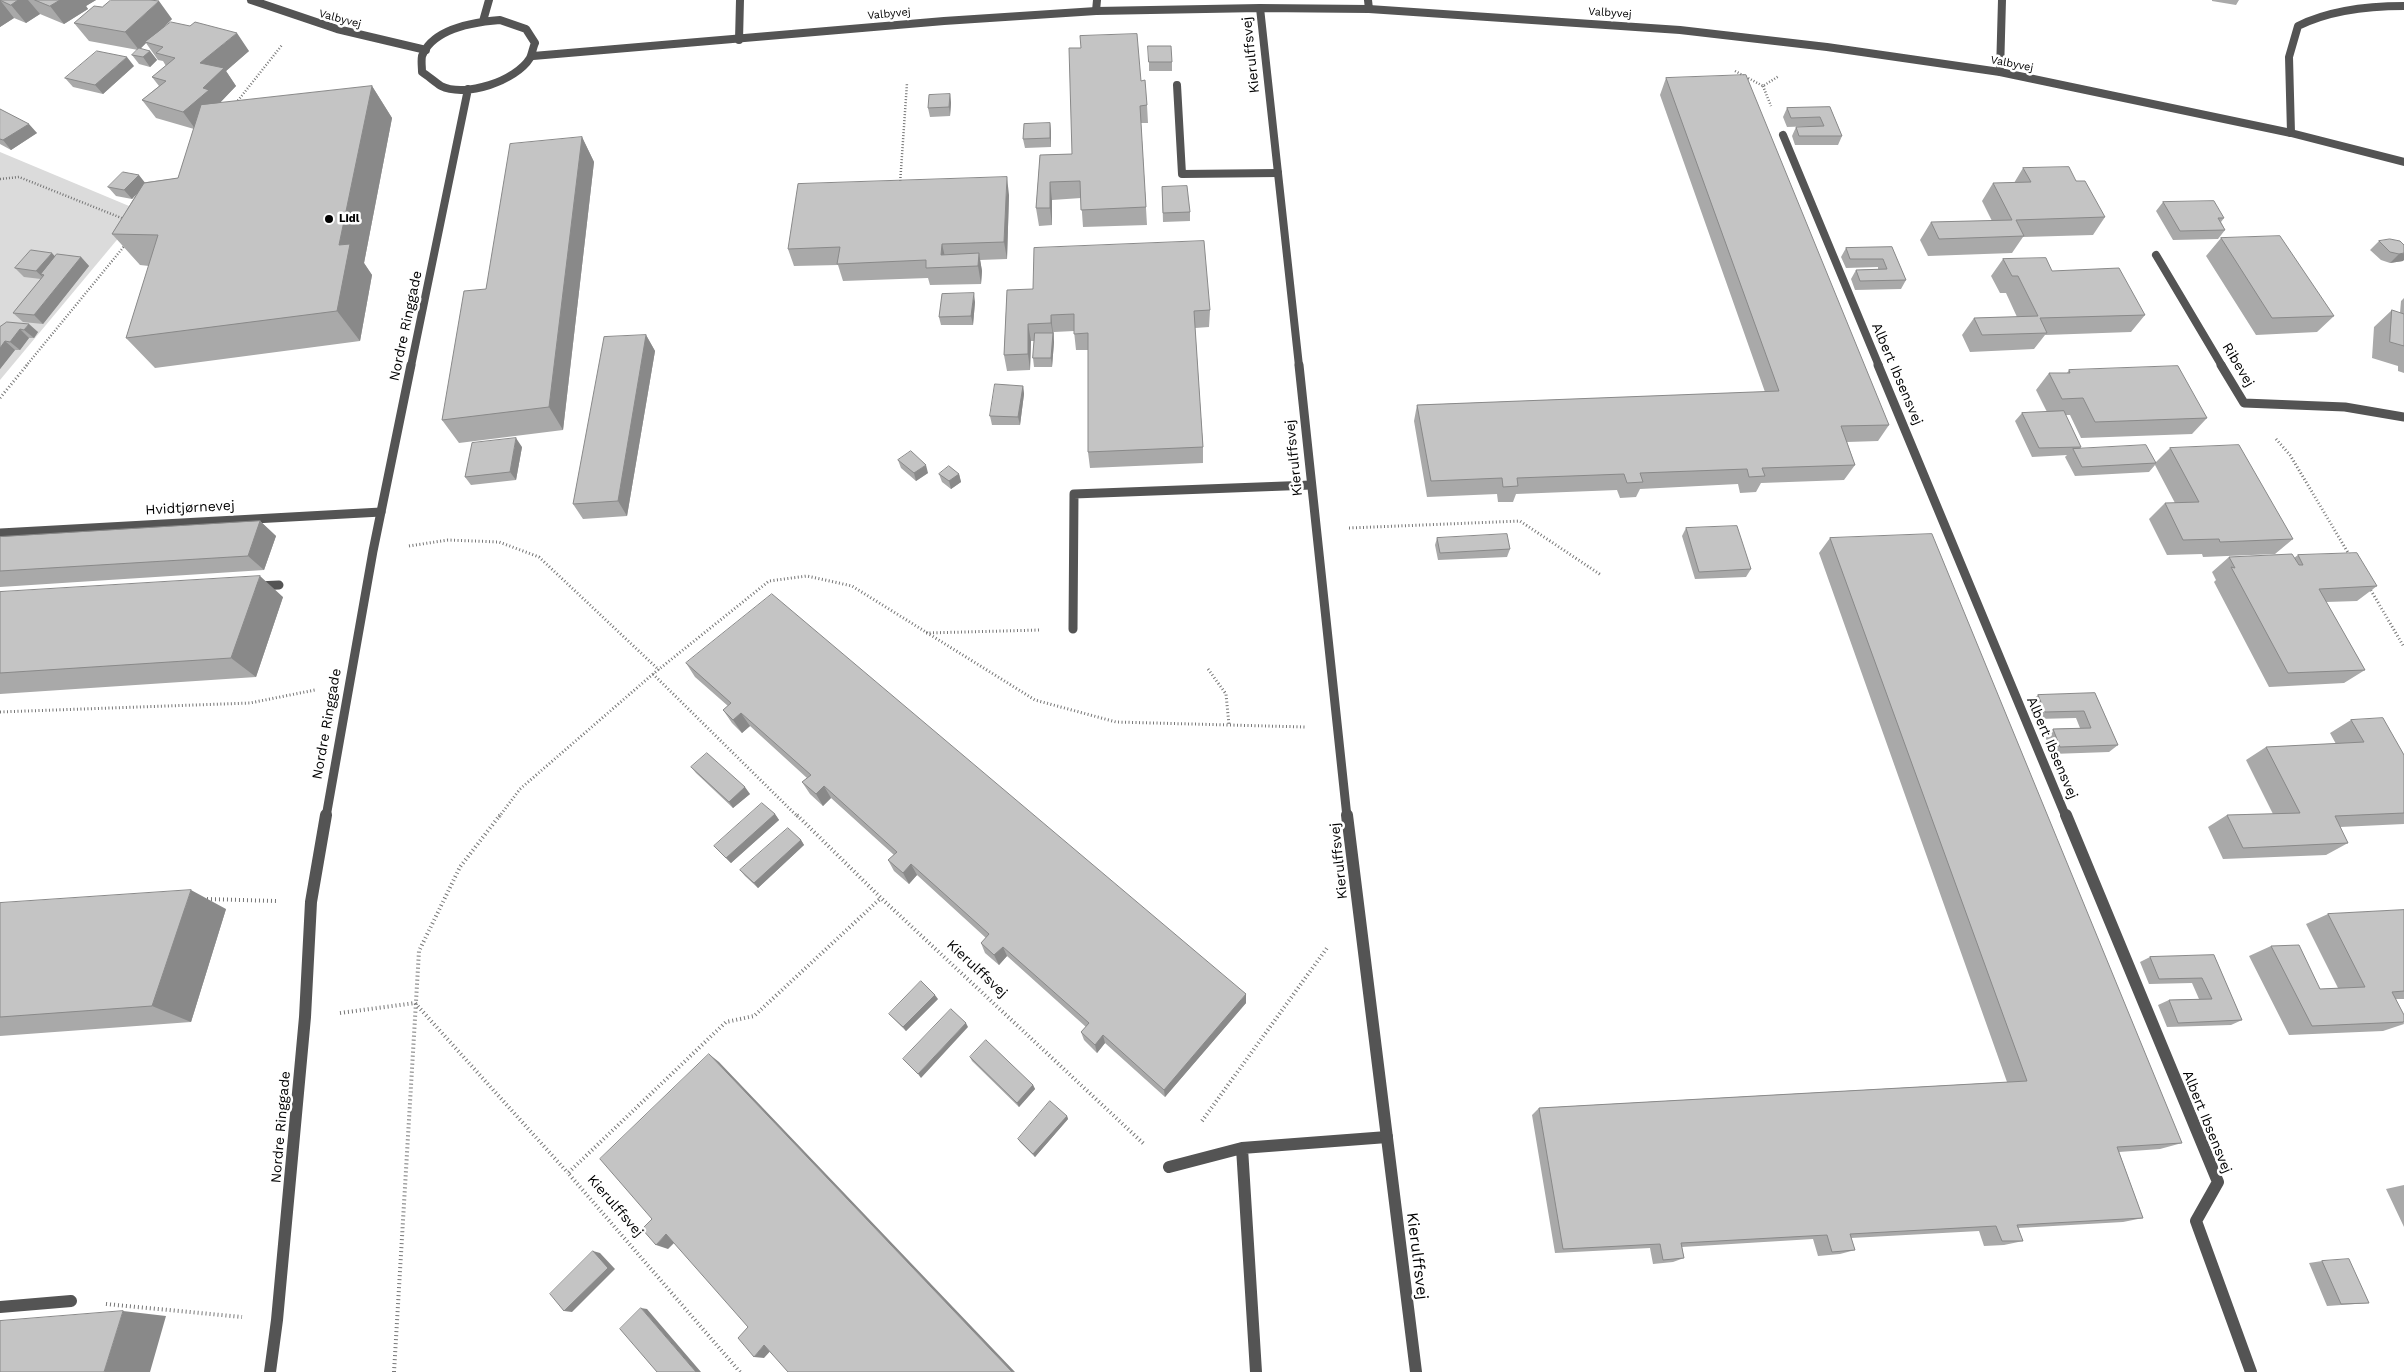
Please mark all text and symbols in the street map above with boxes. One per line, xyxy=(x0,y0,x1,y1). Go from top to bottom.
street label: Valbyvej xyxy=(1588,5,1632,21)
street label: Valbyvej xyxy=(867,6,911,22)
street label: Valbyvej xyxy=(317,7,363,31)
street label: Kierulffsvej xyxy=(1239,16,1263,94)
street label: Valbyvej xyxy=(1989,53,2035,75)
place label: Lidl xyxy=(339,212,359,226)
marker: Lidl xyxy=(323,213,335,225)
street label: Nordre Ringgade xyxy=(386,269,426,383)
street label: Albert Ibsensvej xyxy=(1868,320,1926,428)
street label: Ribevej xyxy=(2218,340,2258,390)
street label: Kierulffsvej xyxy=(1282,419,1306,497)
street label: Hvidtjørnevej xyxy=(145,497,235,519)
street label: Nordre Ringgade xyxy=(309,667,345,781)
street label: Albert Ibsensvej xyxy=(2023,694,2081,802)
street label: Kierulffsvej xyxy=(1327,822,1351,900)
street label: Kierulffsvej xyxy=(943,937,1011,1001)
street label: Albert Ibsensvej xyxy=(2179,1068,2235,1176)
street label: Nordre Ringgade xyxy=(268,1070,294,1184)
street label: Kierulffsvej xyxy=(583,1171,647,1241)
street label: Kierulffsvej xyxy=(1402,1211,1432,1301)

